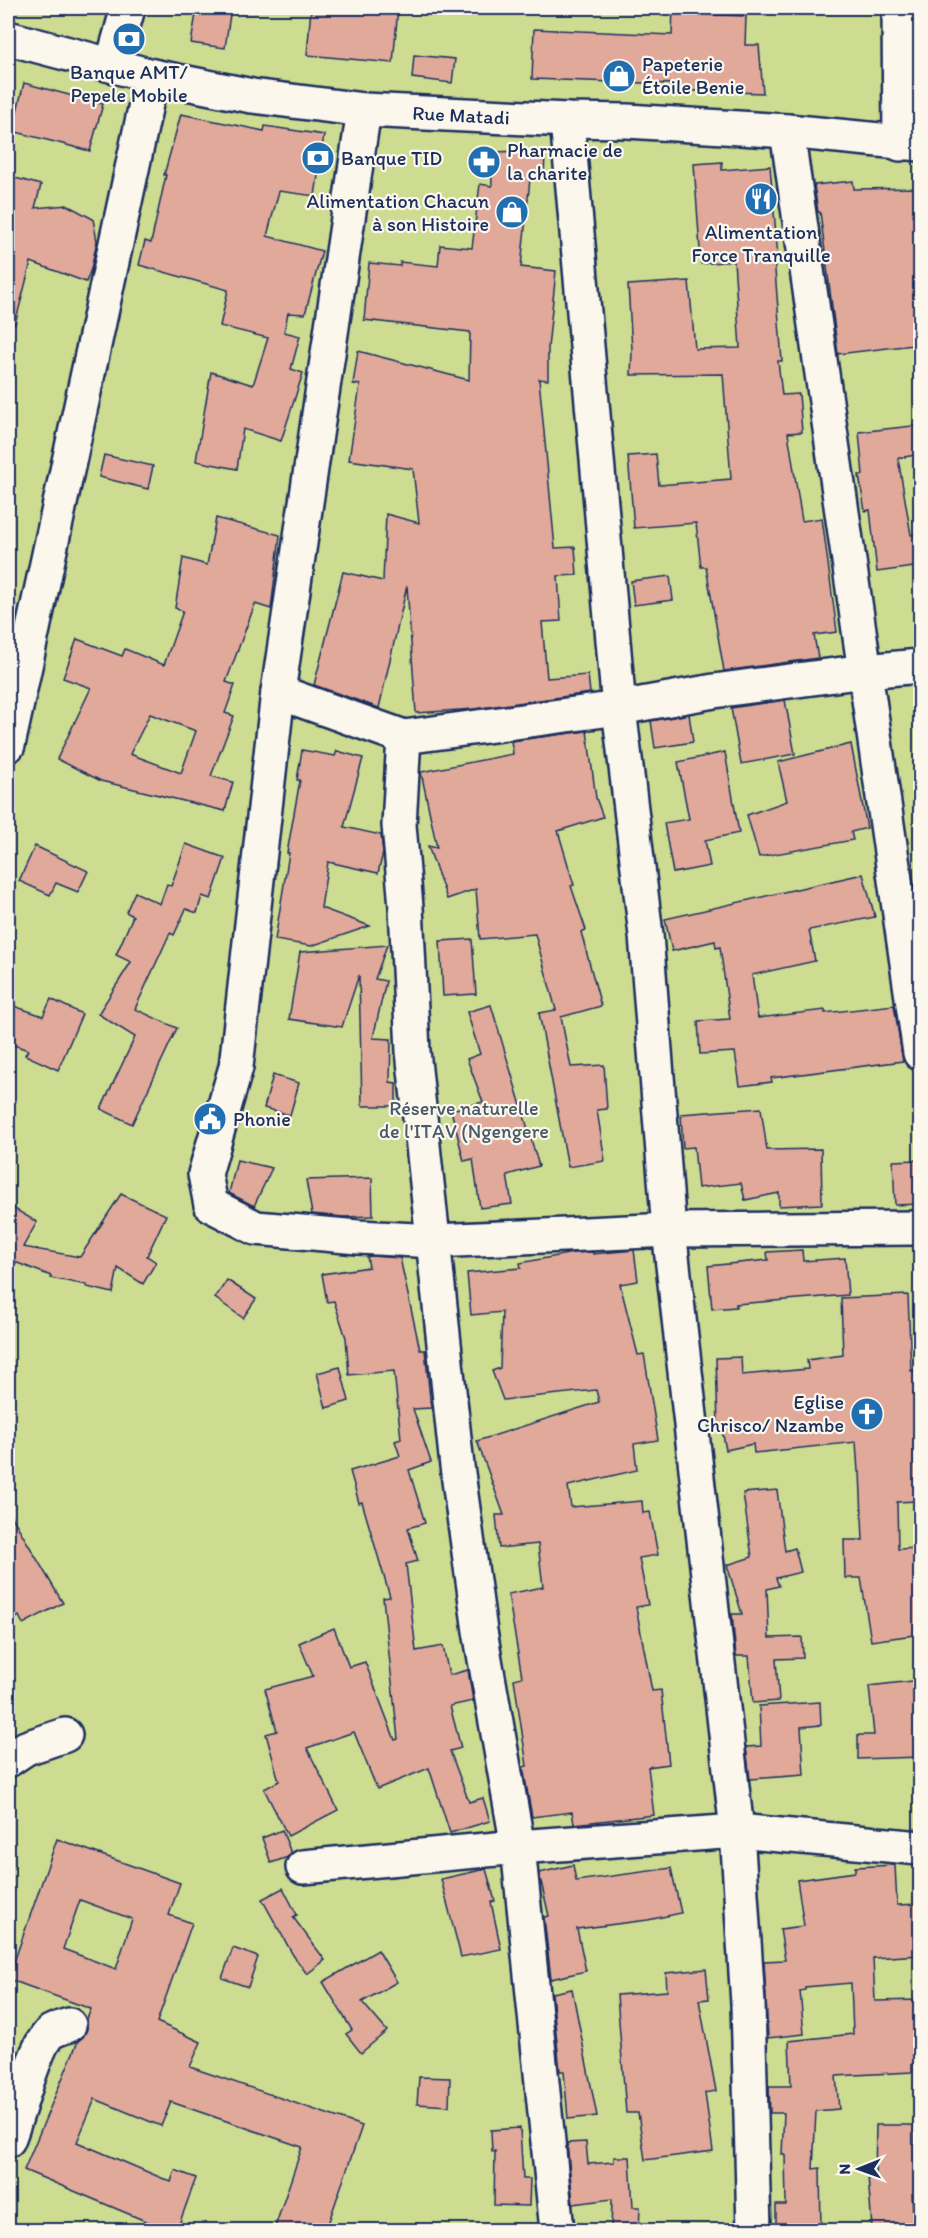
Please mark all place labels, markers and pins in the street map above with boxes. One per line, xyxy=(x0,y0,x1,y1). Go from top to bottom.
bank icon: Banque AMT/ Pepele Mobile xyxy=(111,21,147,57)
place label: Papeterie Étoile Benie xyxy=(642,52,744,99)
shop icon: Papeterie Étoile Benie xyxy=(601,58,637,94)
place label: Banque AMT/ Pepele Mobile xyxy=(70,60,189,107)
place label: Pharmacie de la charite xyxy=(507,138,623,185)
bank icon: Banque TID xyxy=(300,140,336,176)
pharmacy icon: Pharmacie de la charite xyxy=(466,144,502,180)
place label: Banque TID xyxy=(341,146,442,170)
restaurant icon: Alimentation Force Tranquille xyxy=(743,181,779,217)
place label: Alimentation Chacun à son Histoire xyxy=(306,189,489,236)
shop icon: Alimentation Chacun à son Histoire xyxy=(494,194,530,230)
place label: Alimentation Force Tranquille xyxy=(691,220,831,267)
public building icon: Phonie xyxy=(192,1101,228,1137)
place label: Phonie xyxy=(233,1107,291,1131)
place label: Eglise Chrisco/ Nzambe xyxy=(697,1390,844,1437)
church icon: Eglise Chrisco/ Nzambe xyxy=(849,1396,885,1432)

